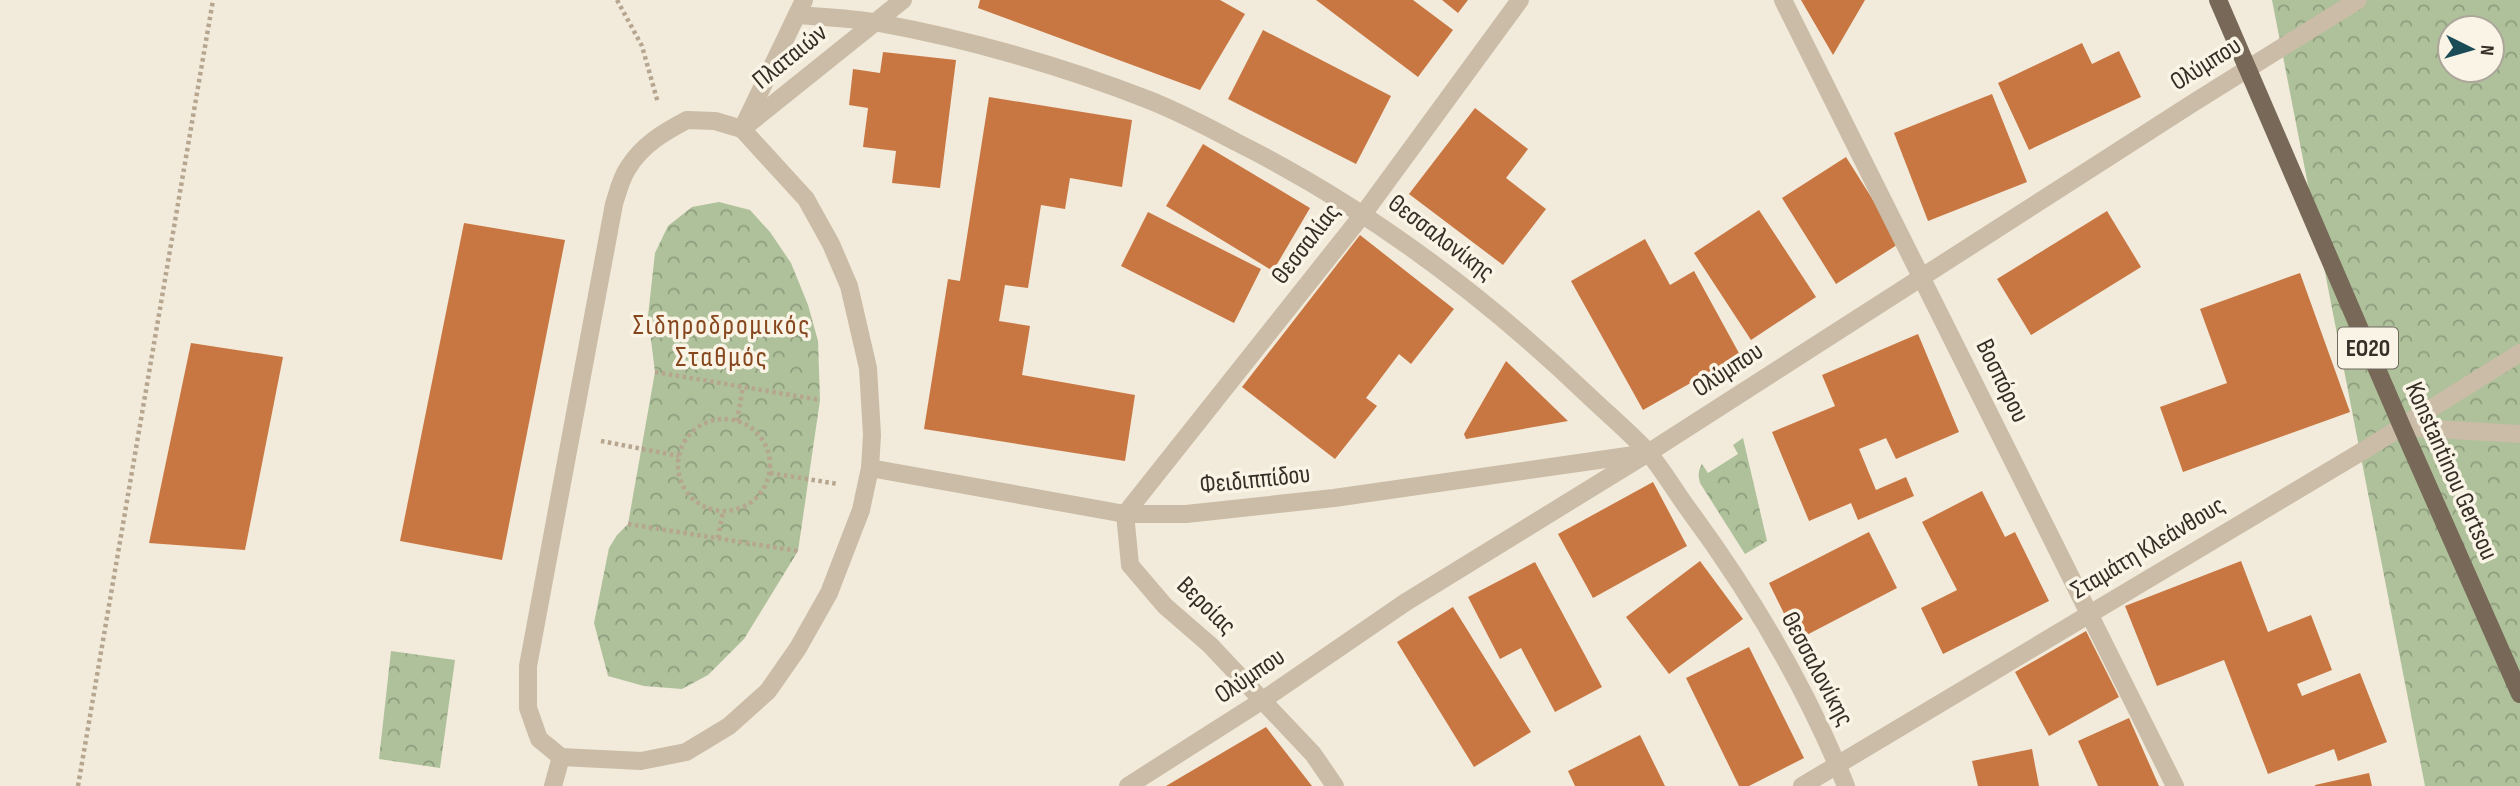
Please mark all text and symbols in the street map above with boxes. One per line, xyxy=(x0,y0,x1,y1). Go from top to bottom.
north arrow xyxy=(2436,14,2506,84)
street label: Πλαταιών xyxy=(747,18,833,96)
street label: Ολύμπου xyxy=(2165,30,2247,98)
text: N xyxy=(2475,44,2498,56)
street label: Θεσσαλονίκης xyxy=(1382,188,1500,288)
street label: Θεσσαλίας xyxy=(1265,197,1347,291)
district label: Σιδηροδρομικός Σταθμός xyxy=(633,309,811,374)
road number: ΕΟ20 xyxy=(2338,328,2398,368)
street label: Βοσπόρου xyxy=(1969,334,2035,428)
street label: Ολύμπου xyxy=(1687,336,1769,404)
street label: Konstantinou Gertsou xyxy=(2398,377,2504,565)
street label: Φειδιππίδου xyxy=(1198,459,1312,501)
street label: Σταμάτη Κλεάνθους xyxy=(2065,490,2231,606)
street label: Βεροίας xyxy=(1170,570,1242,642)
street label: Θεσσαλονίκης xyxy=(1774,606,1860,732)
street label: Ολύμπου xyxy=(1209,641,1291,711)

